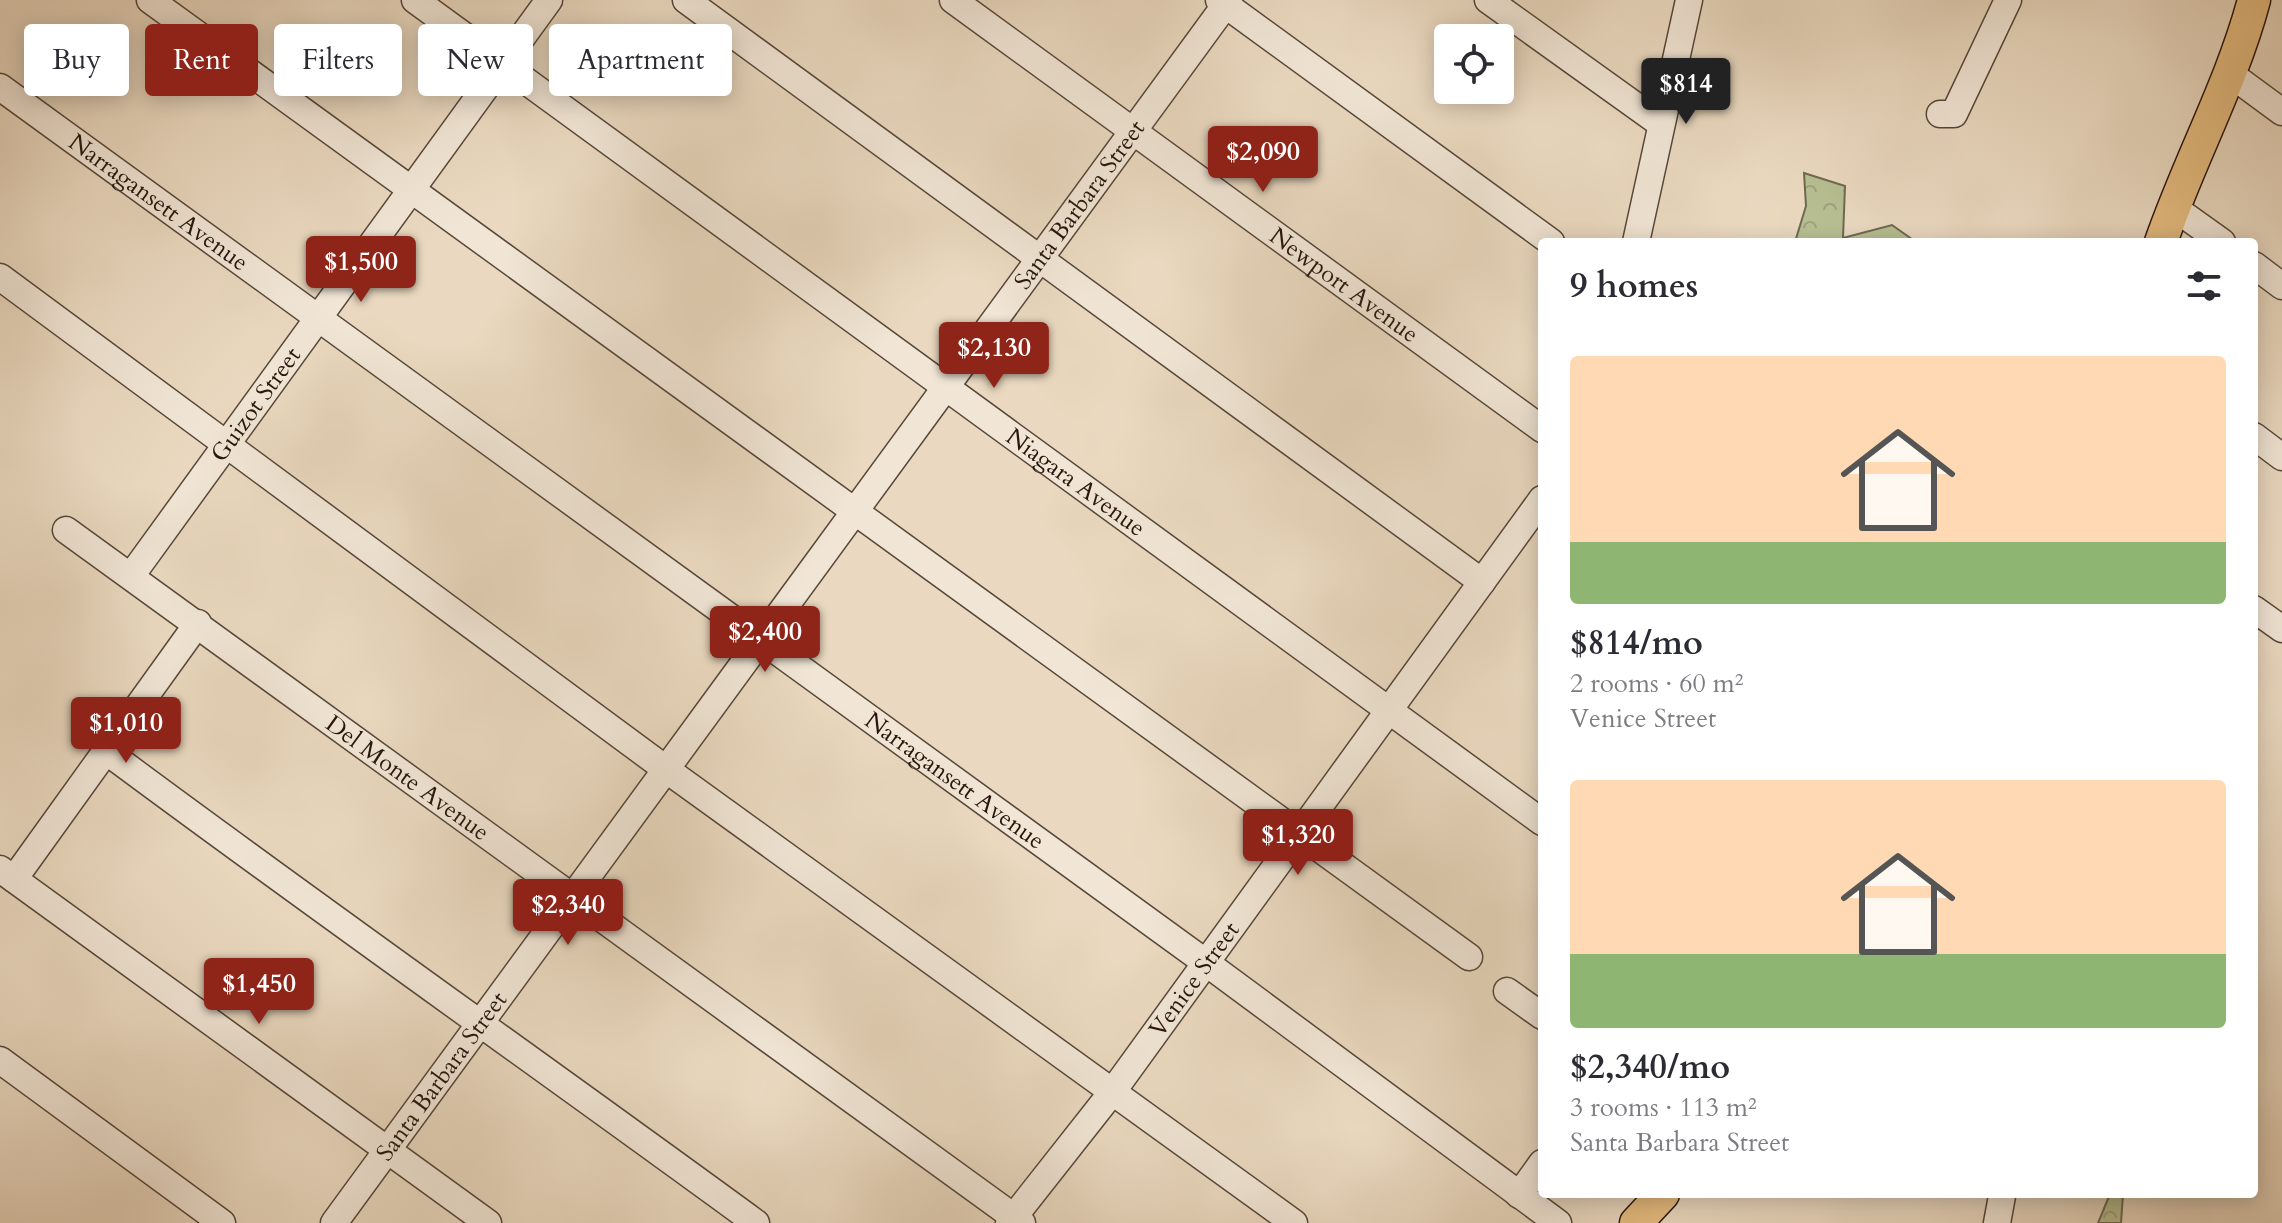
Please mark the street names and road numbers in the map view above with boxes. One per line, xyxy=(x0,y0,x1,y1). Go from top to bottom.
street label: Santa Barbara Street xyxy=(1007,113,1153,296)
street label: Narragansett Avenue xyxy=(62,126,255,279)
street label: Newport Avenue xyxy=(1263,220,1425,351)
street label: Guizot Street xyxy=(203,340,309,469)
street label: Niagara Avenue xyxy=(999,421,1152,544)
street label: Narragansett Avenue xyxy=(858,704,1051,857)
street label: Del Monte Avenue xyxy=(319,707,496,849)
street label: Venice Street xyxy=(1141,915,1248,1044)
street label: Santa Barbara Street xyxy=(369,985,515,1168)

